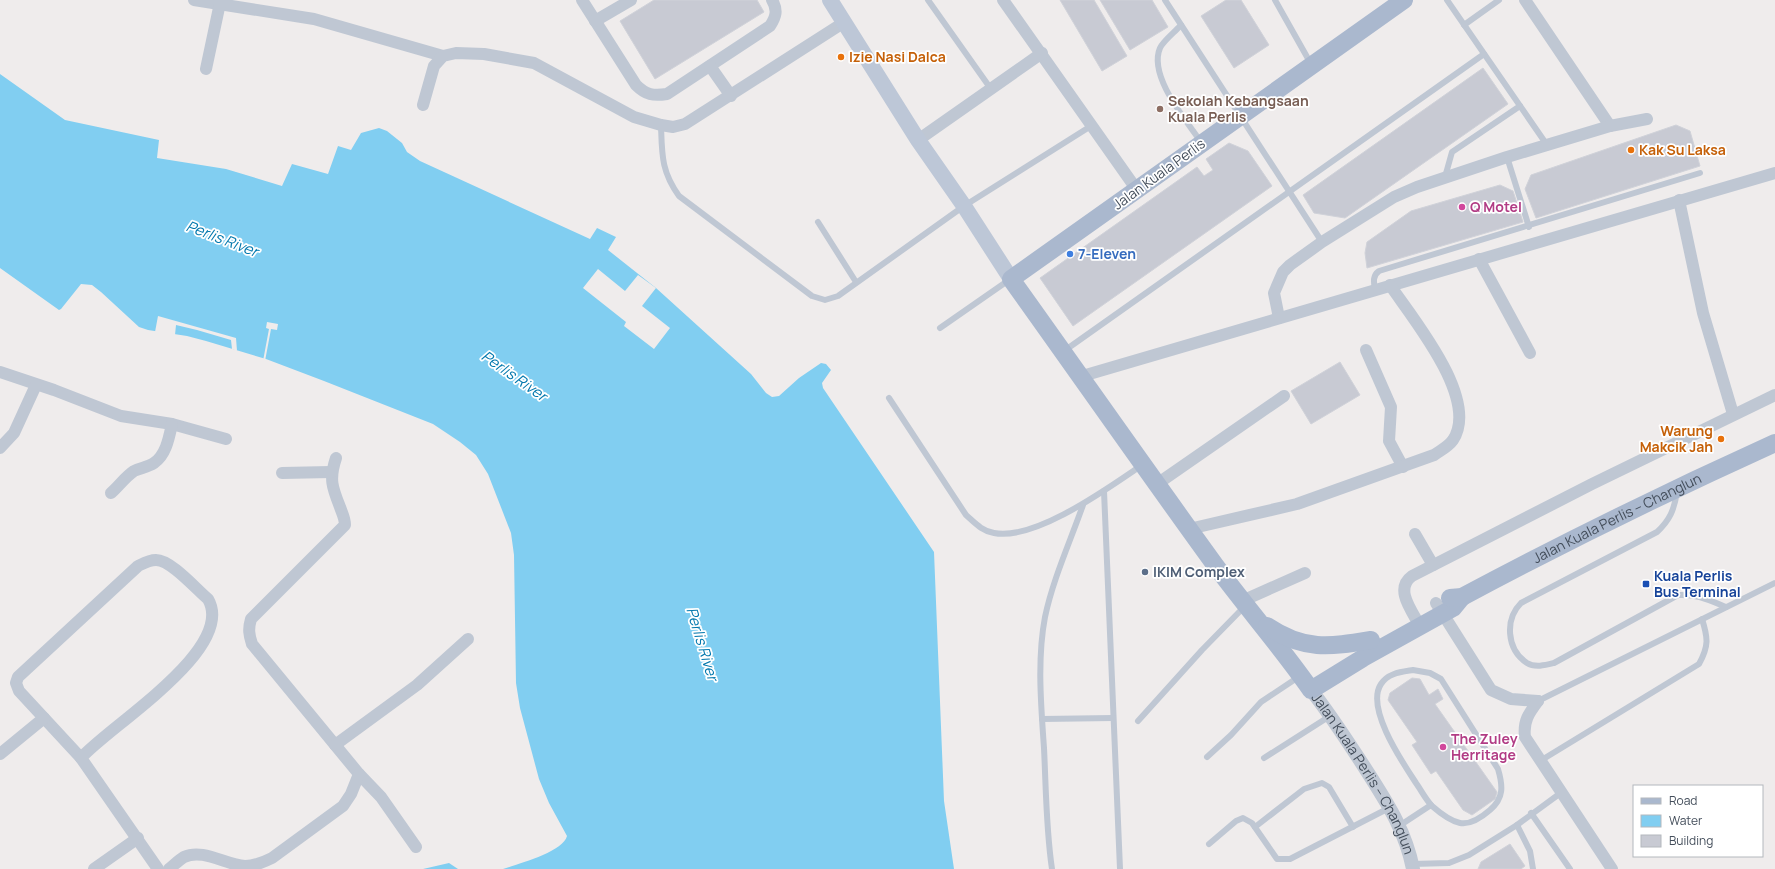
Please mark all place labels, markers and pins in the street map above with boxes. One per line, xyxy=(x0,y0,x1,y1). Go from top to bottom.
place label: Izie Nasi Dalca xyxy=(849,47,946,66)
marker: Izie Nasi Dalca xyxy=(836,52,846,62)
place label: Sekolah Kebangsaan Kuala Perlis xyxy=(1168,91,1309,126)
marker: Sekolah Kebangsaan Kuala Perlis xyxy=(1155,104,1165,114)
place label: Kak Su Laksa xyxy=(1639,140,1726,159)
marker: Kak Su Laksa xyxy=(1626,145,1636,155)
place label: Q Motel xyxy=(1470,197,1522,216)
marker: Q Motel xyxy=(1457,202,1467,212)
place label: 7-Eleven xyxy=(1078,244,1136,263)
marker: 7-Eleven xyxy=(1065,249,1075,259)
place label: Warung Makcik Jah xyxy=(1640,421,1713,456)
marker: Warung Makcik Jah xyxy=(1716,434,1726,444)
place label: IKIM Complex xyxy=(1153,562,1245,581)
place label: Kuala Perlis Bus Terminal xyxy=(1654,566,1741,601)
marker: IKIM Complex xyxy=(1140,567,1150,577)
marker: Kuala Perlis Bus Terminal xyxy=(1641,579,1651,589)
place label: The Zuley Herritage xyxy=(1451,729,1518,764)
marker: The Zuley Herritage xyxy=(1438,742,1448,752)

